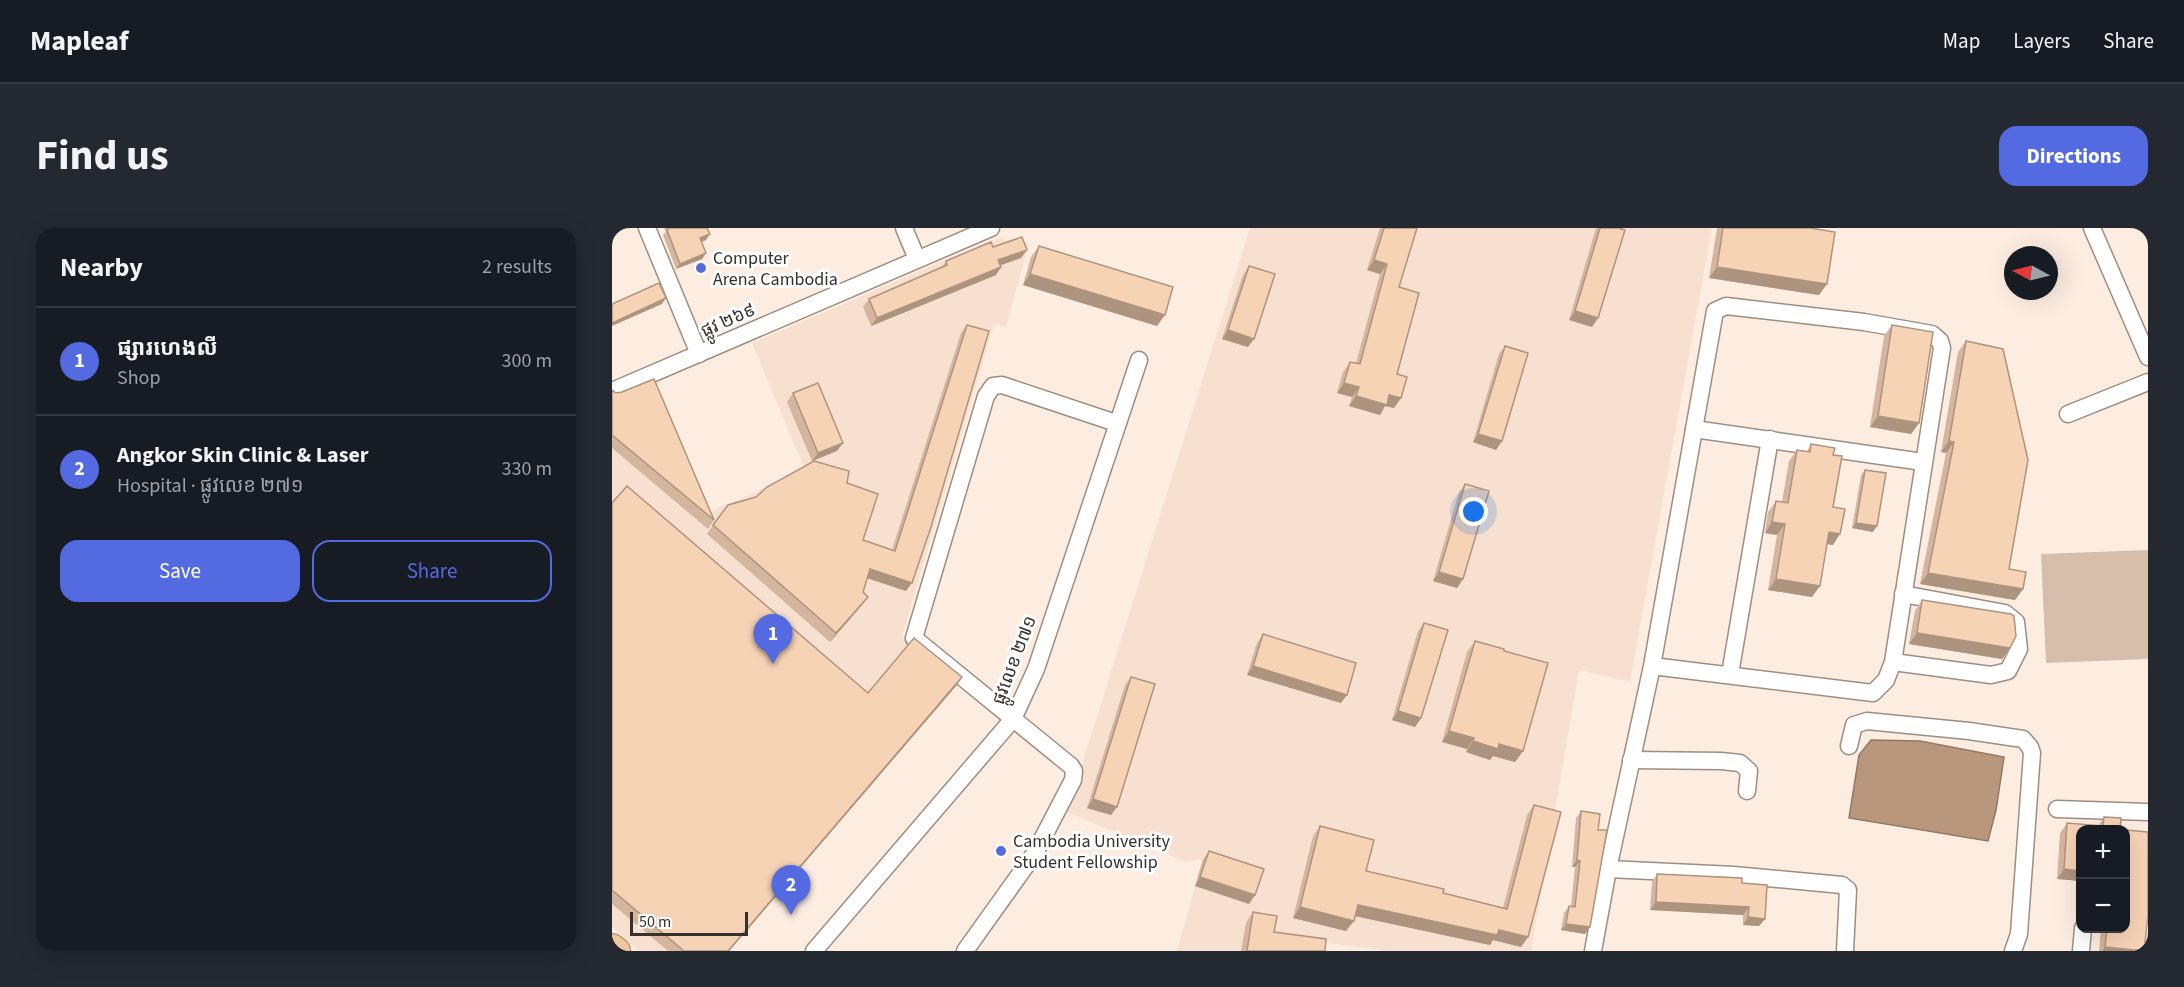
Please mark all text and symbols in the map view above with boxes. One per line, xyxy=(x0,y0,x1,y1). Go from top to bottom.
text: Mapleaf xyxy=(30,21,129,61)
text: Map xyxy=(1943,26,1980,56)
text: Layers xyxy=(2013,26,2070,56)
text: Share xyxy=(2103,26,2154,56)
text: Find us xyxy=(36,126,169,186)
button: Directions xyxy=(1999,126,2148,186)
place label: Computer Arena Cambodia xyxy=(713,246,838,292)
north arrow xyxy=(2004,246,2058,300)
text: Nearby xyxy=(60,249,143,286)
text: 2 results xyxy=(482,253,552,281)
marker: Computer Arena Cambodia xyxy=(694,261,708,275)
street label: ផ្លូវ ២៦៩ xyxy=(697,297,761,347)
text: ផ្សារហេងលី xyxy=(117,332,218,364)
text: 1 xyxy=(74,347,85,375)
text: 300 m xyxy=(502,347,552,375)
text: Shop xyxy=(117,364,161,392)
text: Angkor Skin Clinic & Laser xyxy=(117,439,369,471)
text: 2 xyxy=(74,455,85,483)
text: 330 m xyxy=(502,455,552,483)
text: Hospital · ផ្លូវលេខ ២៧១ xyxy=(117,472,303,500)
your location xyxy=(1459,497,1488,526)
button: Save xyxy=(60,540,300,602)
button: Share xyxy=(312,540,552,602)
street label: ផ្លូវលេខ ២៧១ xyxy=(986,612,1046,709)
pin: 1 xyxy=(754,614,792,664)
map controls xyxy=(2076,825,2130,933)
button: + xyxy=(2076,825,2130,879)
place label: Cambodia University Student Fellowship xyxy=(1013,829,1170,875)
marker: Cambodia University Student Fellowship xyxy=(994,844,1008,858)
pin: 2 xyxy=(772,866,810,915)
button: − xyxy=(2076,879,2130,933)
scale bar xyxy=(630,909,748,936)
text: 50 m xyxy=(639,911,671,933)

